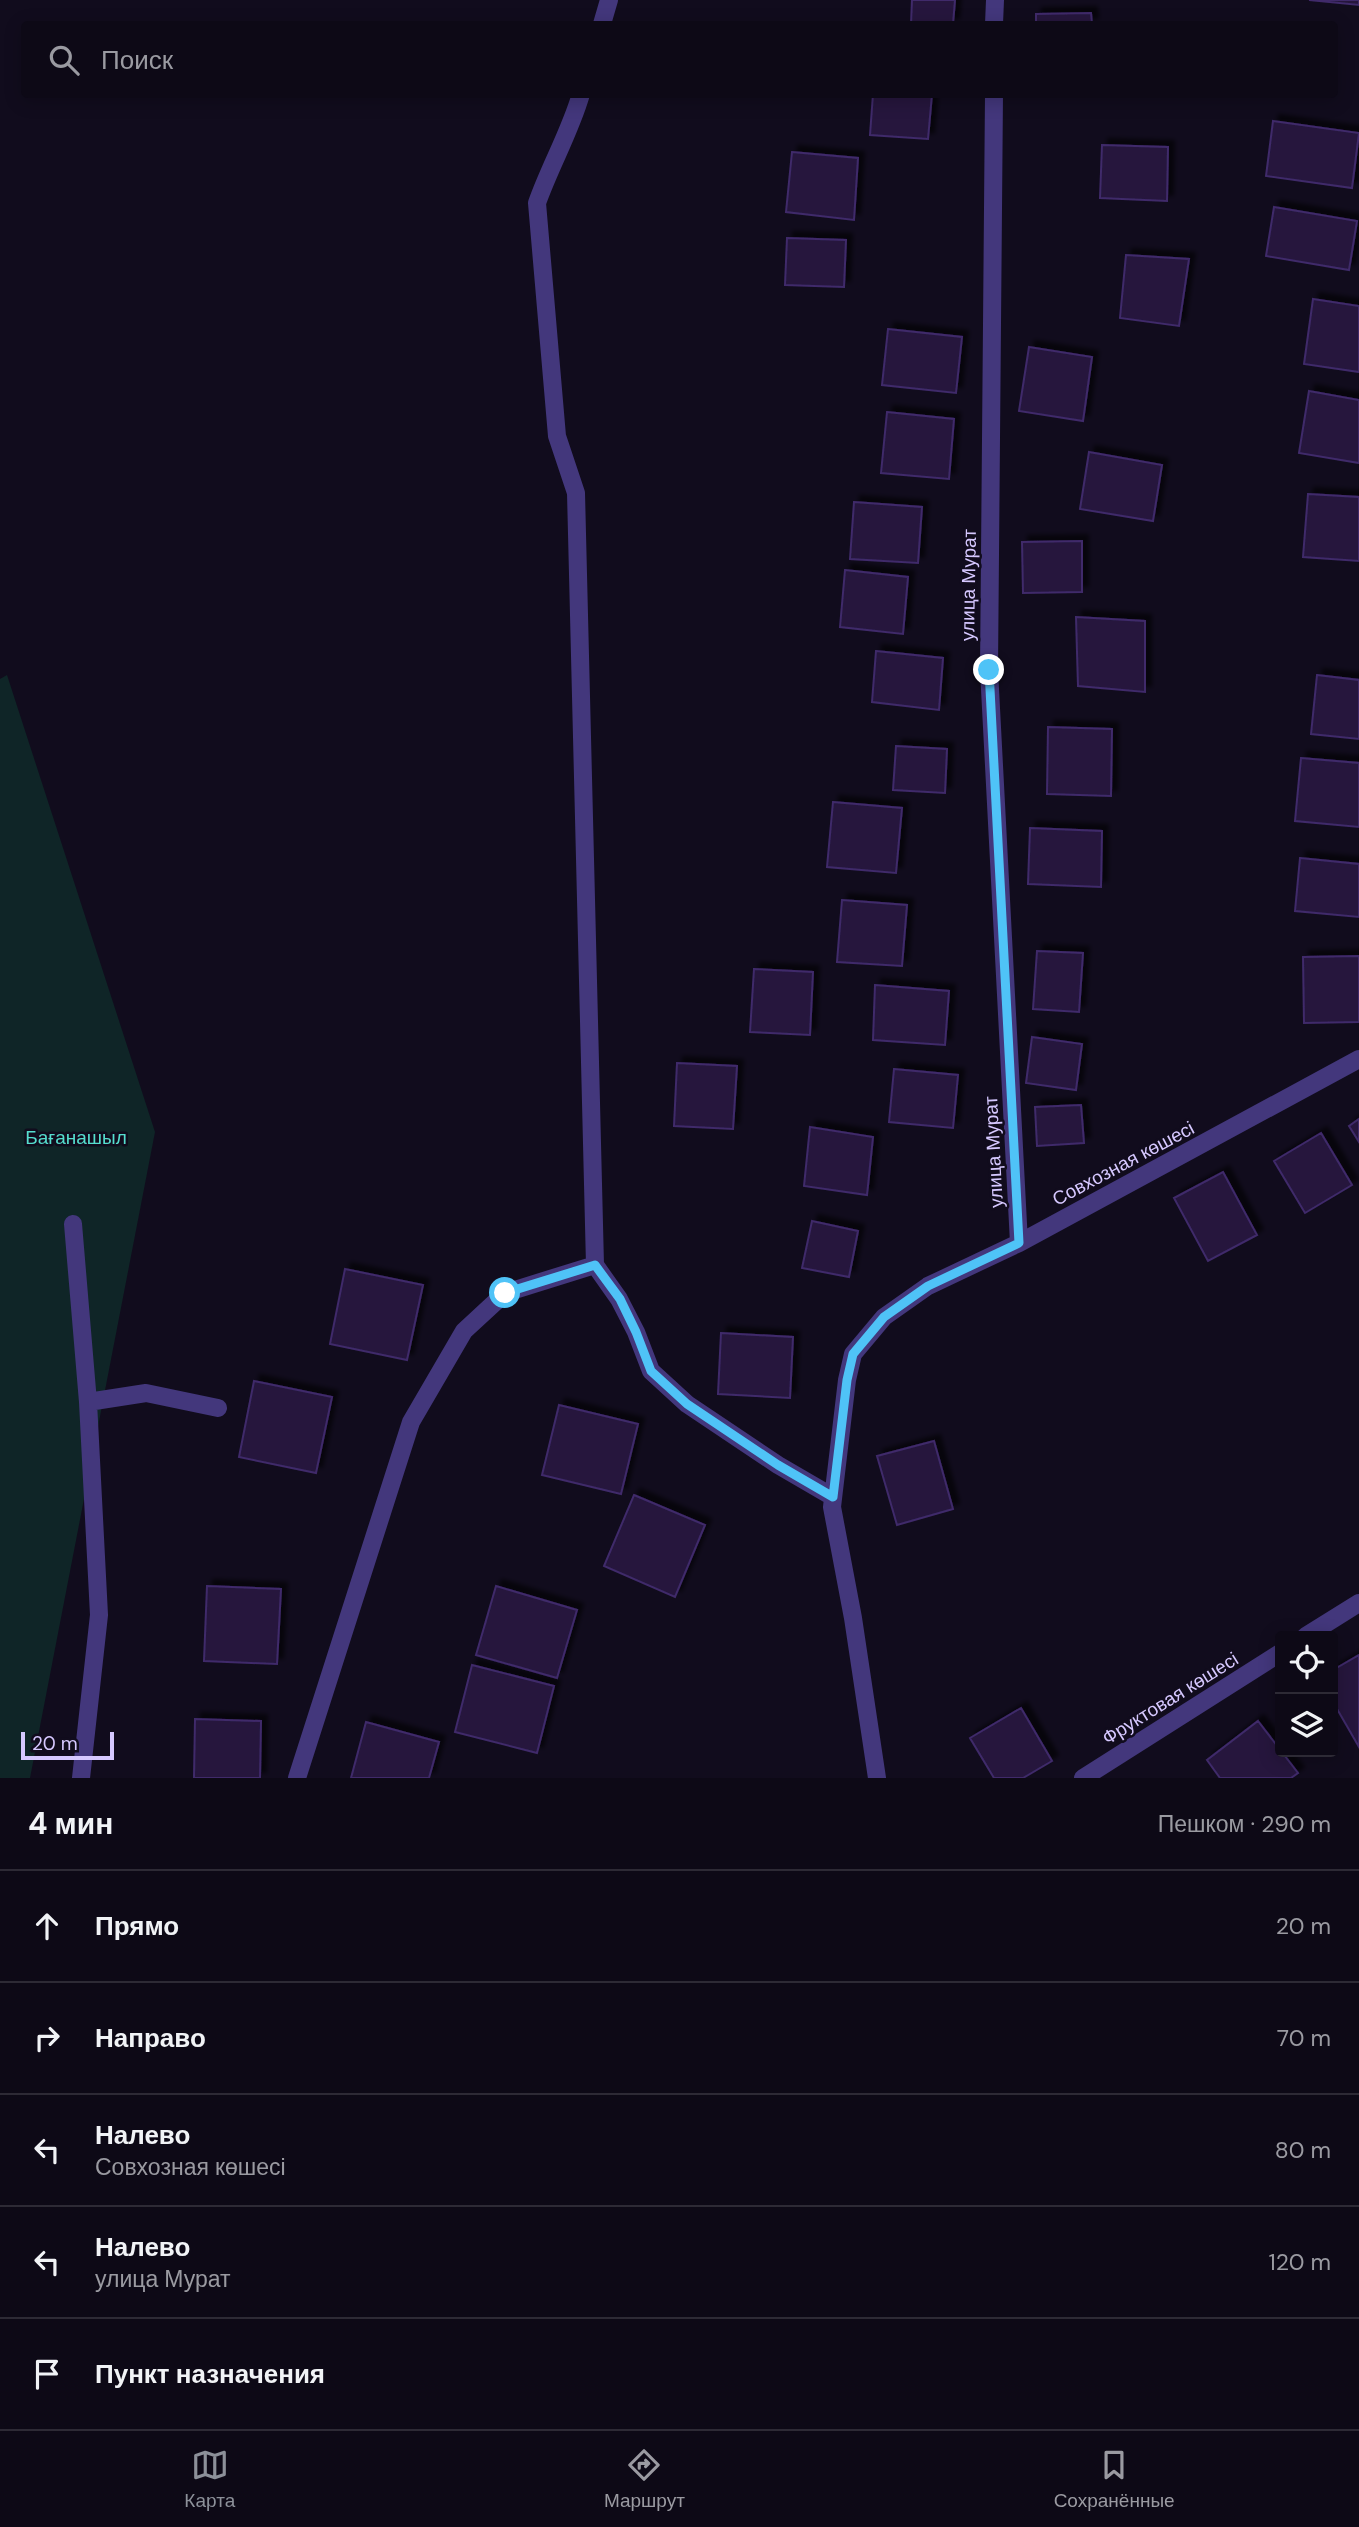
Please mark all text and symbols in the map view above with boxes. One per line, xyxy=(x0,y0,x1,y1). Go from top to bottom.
search box xyxy=(21,21,1338,98)
icon: search xyxy=(45,41,83,79)
text: Поиск xyxy=(101,43,173,77)
street label: улица Мурат xyxy=(955,528,982,641)
route end xyxy=(973,654,1004,685)
street label: улица Мурат xyxy=(978,1095,1009,1209)
street label: Совхозная көшесі xyxy=(1048,1115,1199,1211)
park label: Бағанашыл xyxy=(25,1125,127,1150)
route start xyxy=(489,1277,520,1308)
map controls xyxy=(1275,1631,1338,1757)
button: locate xyxy=(1275,1631,1338,1694)
street label: Фруктовая көшесі xyxy=(1097,1646,1243,1750)
button: layers xyxy=(1275,1694,1338,1757)
scale bar xyxy=(21,1729,114,1761)
text: 20 m xyxy=(32,1731,78,1756)
text: 4 мин xyxy=(28,1804,113,1843)
text: Пешком · 290 m xyxy=(1158,1809,1331,1839)
icon: ahead xyxy=(28,1907,66,1945)
text: Прямо xyxy=(95,1909,179,1943)
text: 20 m xyxy=(1276,1911,1331,1941)
icon: right xyxy=(28,2019,66,2057)
text: Направо xyxy=(95,2021,206,2055)
text: 70 m xyxy=(1277,2023,1331,2053)
text: Налево xyxy=(95,2118,190,2152)
icon: left xyxy=(28,2131,66,2169)
text: 80 m xyxy=(1275,2135,1331,2165)
text: Совхозная көшесі xyxy=(95,2152,286,2182)
text: Налево xyxy=(95,2230,190,2264)
icon: left xyxy=(28,2243,66,2281)
text: 120 m xyxy=(1268,2247,1331,2277)
text: улица Мурат xyxy=(95,2264,231,2294)
icon: arrive xyxy=(28,2355,66,2393)
text: Пункт назначения xyxy=(95,2357,325,2391)
tab: Карта xyxy=(184,2446,235,2513)
tab: Маршрут xyxy=(604,2446,685,2513)
tab: Сохранённые xyxy=(1054,2446,1175,2513)

